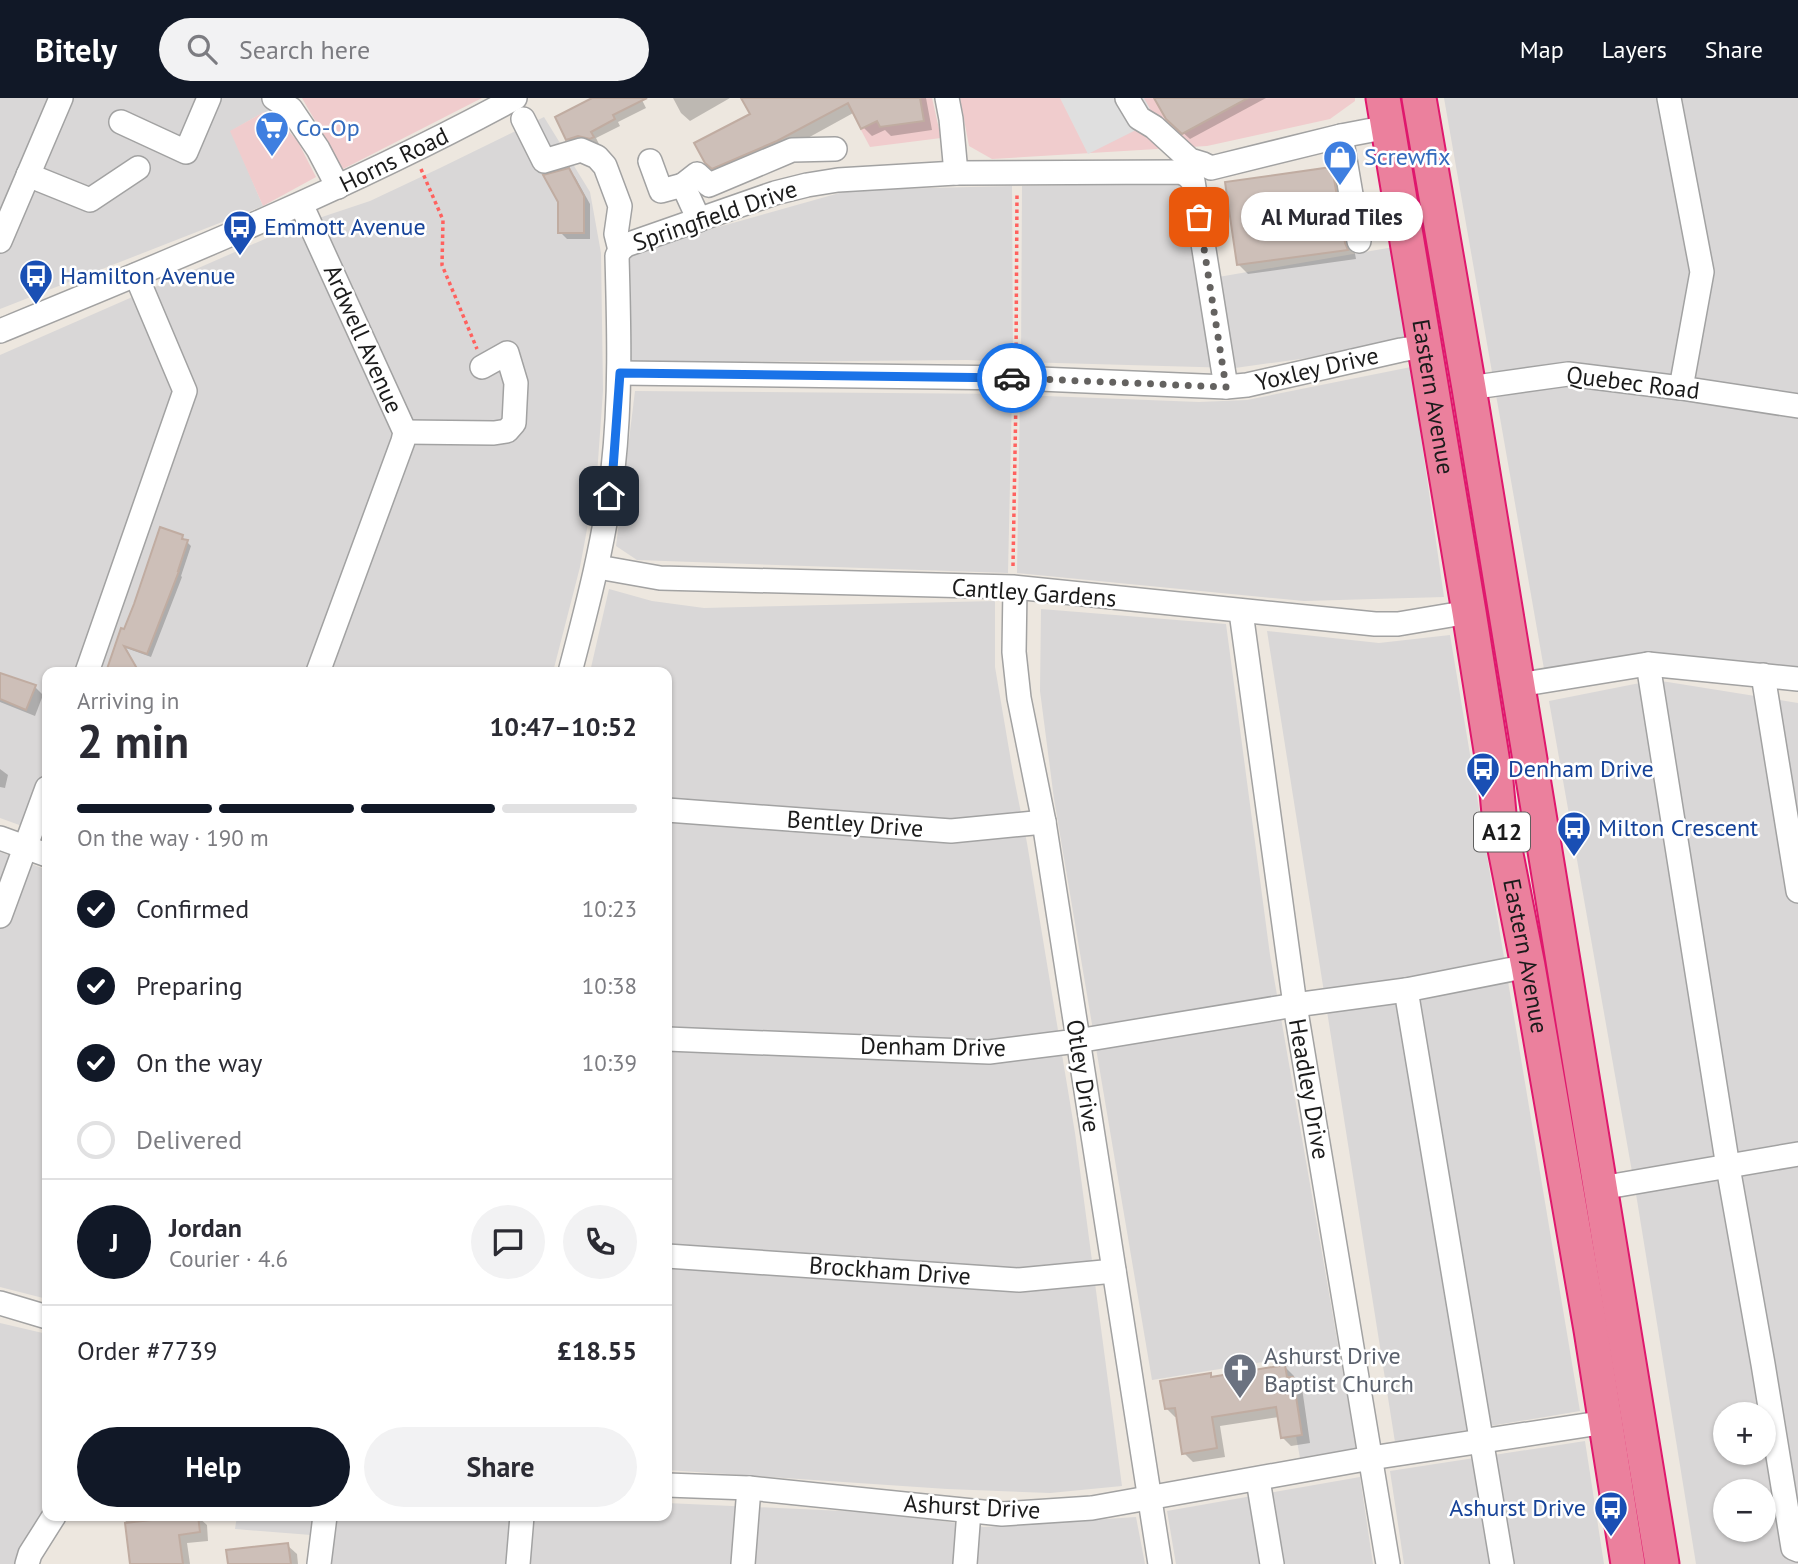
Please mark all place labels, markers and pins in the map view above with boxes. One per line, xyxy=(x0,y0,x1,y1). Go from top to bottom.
supermarket icon: Co-Op xyxy=(253,109,291,158)
place label: Co-Op xyxy=(296,112,360,143)
shop icon: Screwfix xyxy=(1321,138,1359,187)
place label: Screwfix xyxy=(1364,141,1451,172)
pin xyxy=(1169,187,1229,247)
callout: Al Murad Tiles xyxy=(1241,192,1423,242)
bus stop icon: Emmott Avenue xyxy=(221,208,259,257)
place label: Emmott Avenue xyxy=(264,211,426,242)
bus stop icon: Hamilton Avenue xyxy=(17,257,55,306)
place label: Hamilton Avenue xyxy=(60,260,235,291)
pin xyxy=(579,466,639,526)
bus stop icon: Denham Drive xyxy=(1464,750,1502,799)
place label: Denham Drive xyxy=(1508,753,1654,784)
bus stop icon: Milton Crescent xyxy=(1555,809,1593,858)
place label: Milton Crescent xyxy=(1598,812,1758,843)
place label: Ashurst Drive Baptist Church xyxy=(1264,1340,1414,1399)
church icon: Ashurst Drive Baptist Church xyxy=(1221,1351,1259,1400)
bus stop icon: Ashurst Drive xyxy=(1592,1489,1630,1538)
place label: Ashurst Drive xyxy=(1449,1492,1586,1523)

